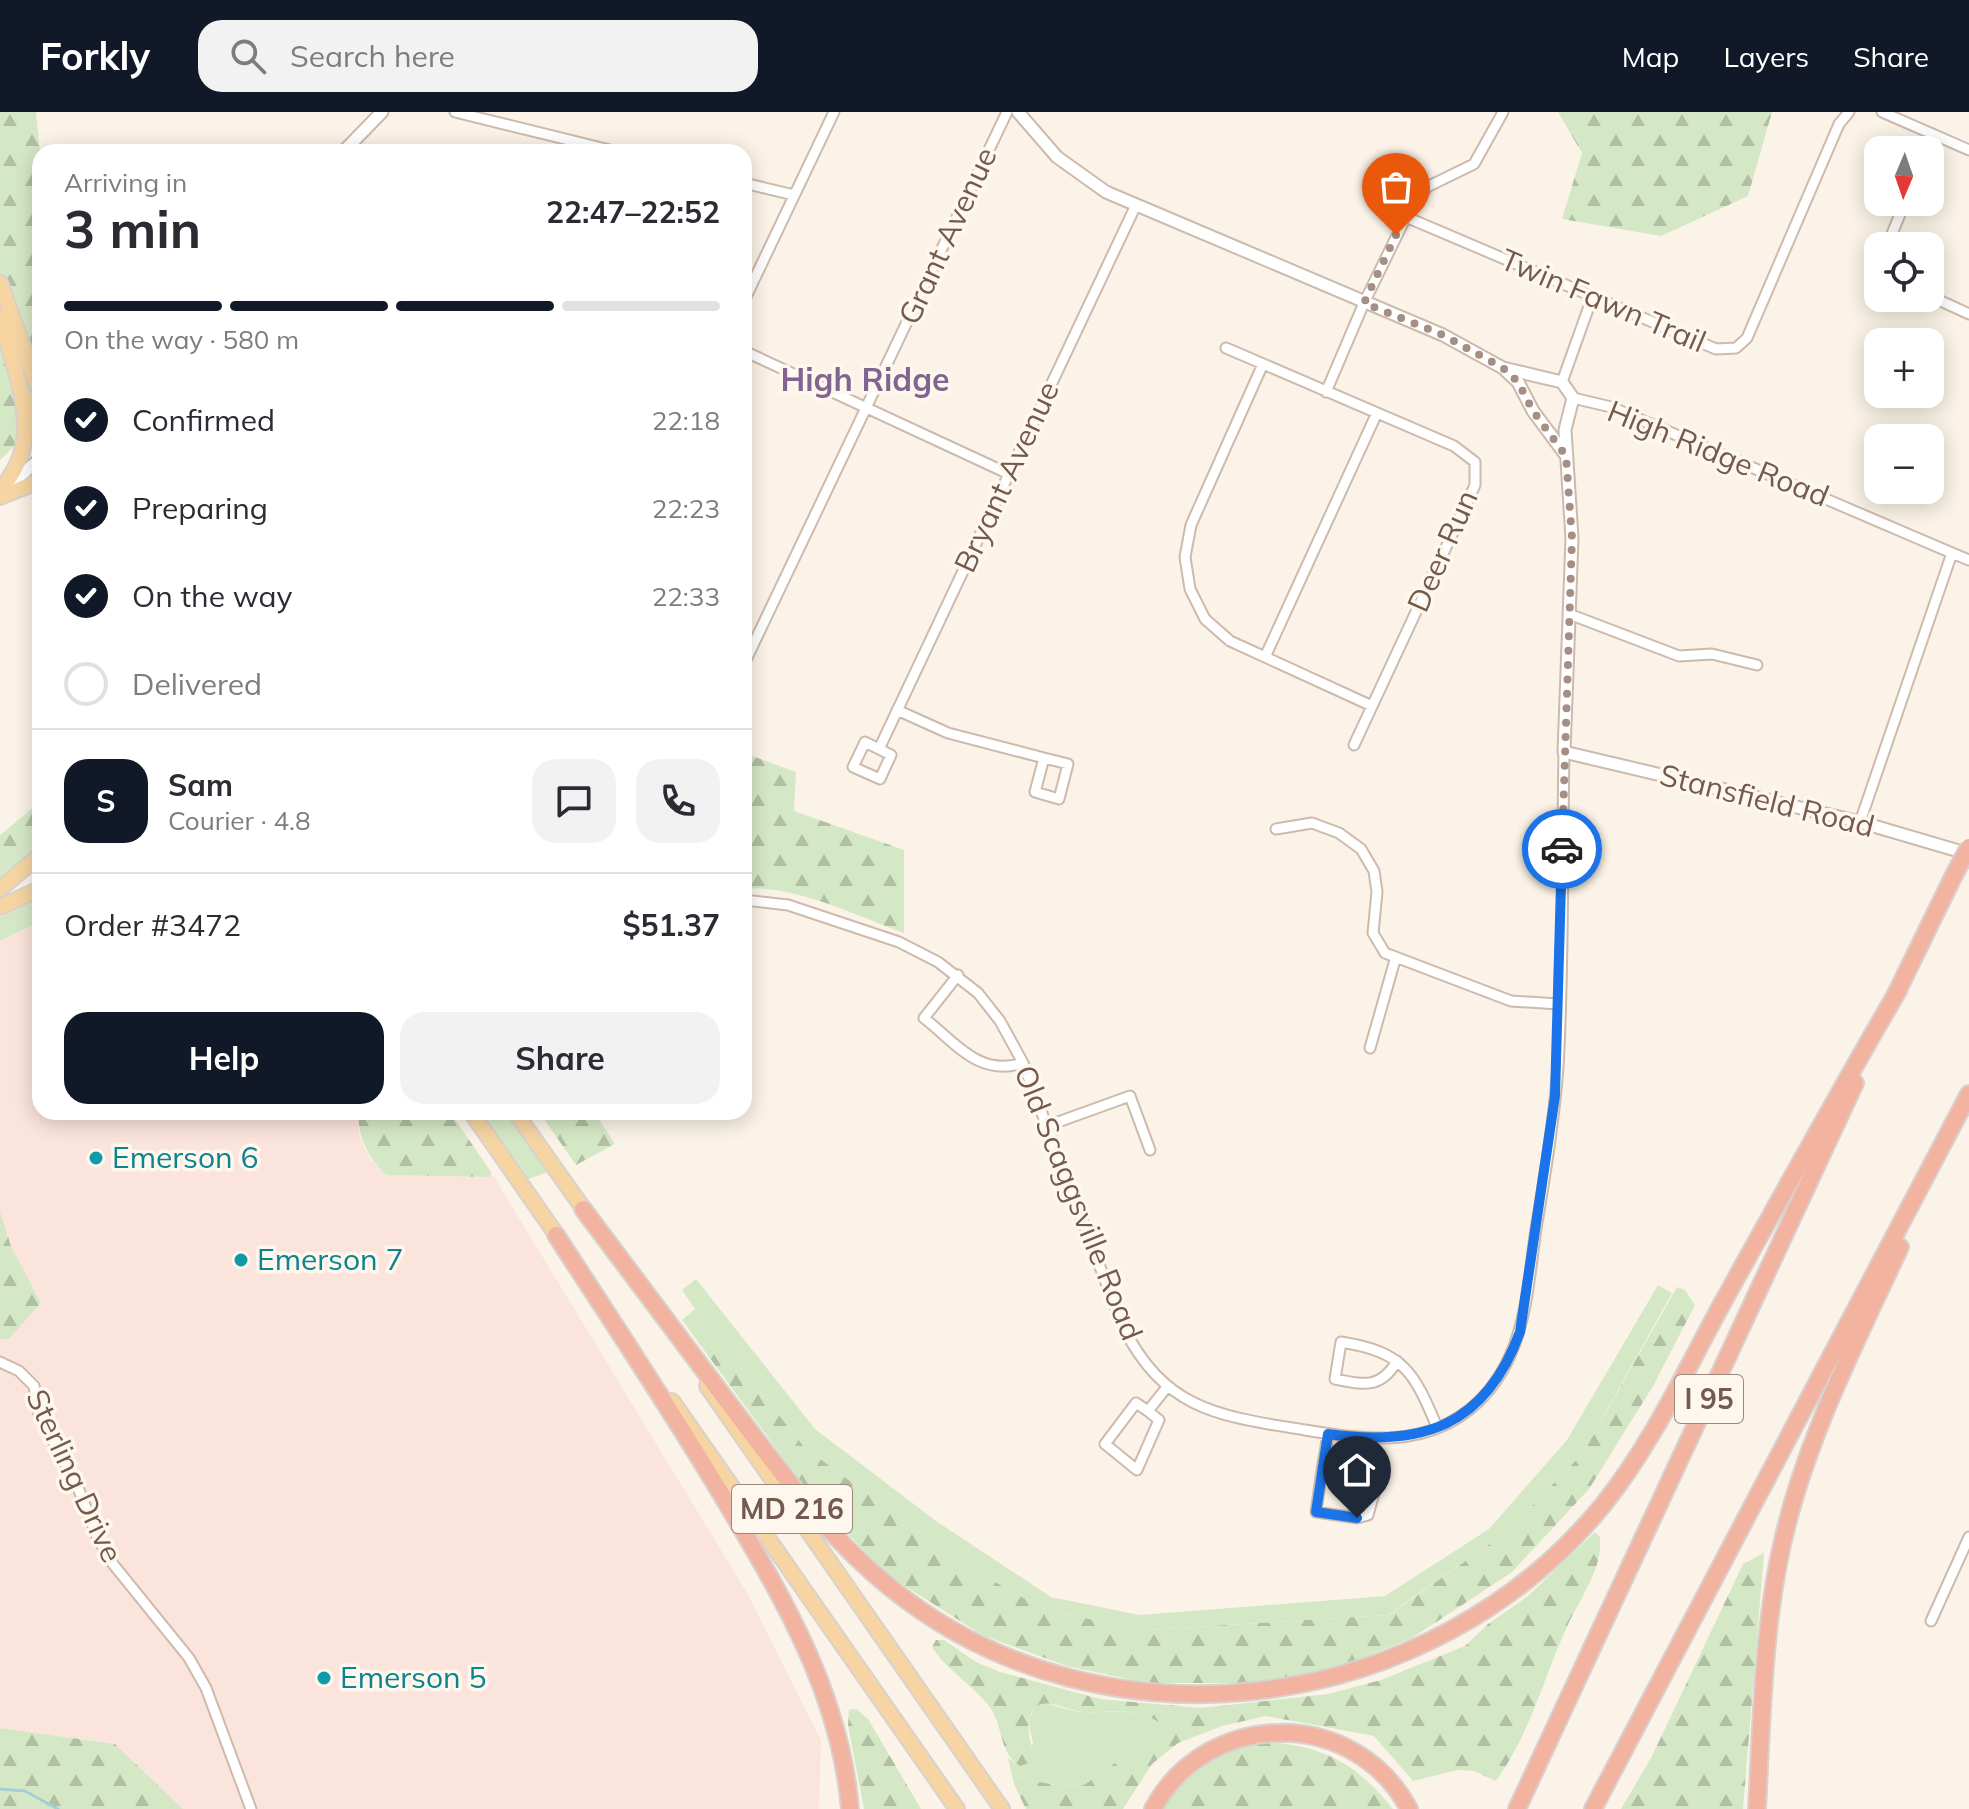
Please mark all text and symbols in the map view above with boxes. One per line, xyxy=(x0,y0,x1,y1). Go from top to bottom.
search box xyxy=(198,20,758,92)
text: Forkly xyxy=(40,32,150,80)
icon: search xyxy=(226,34,270,78)
text: Search here xyxy=(290,37,455,75)
text: Map xyxy=(1622,39,1679,74)
text: Layers xyxy=(1723,39,1809,74)
text: Share xyxy=(1853,39,1929,74)
north arrow xyxy=(1864,136,1944,216)
map controls xyxy=(1864,136,1944,504)
street label: Grant Avenue xyxy=(889,141,1005,330)
pin xyxy=(1362,153,1430,235)
icon: bag xyxy=(1374,165,1418,209)
text: Arriving in xyxy=(64,166,187,199)
text: 22:47–22:52 xyxy=(546,193,720,231)
text: 3 min xyxy=(64,196,201,261)
button: locate xyxy=(1864,232,1944,312)
street label: Twin Fawn Trail xyxy=(1495,240,1712,360)
text: On the way · 580 m xyxy=(64,323,299,356)
button: + xyxy=(1864,328,1944,408)
district label: High Ridge xyxy=(780,359,950,399)
street label: Bryant Avenue xyxy=(945,375,1067,578)
street label: High Ridge Road xyxy=(1602,391,1835,515)
icon: check xyxy=(64,398,108,442)
text: Confirmed xyxy=(132,401,275,439)
text: 22:18 xyxy=(652,404,720,437)
button: − xyxy=(1864,424,1944,504)
street label: Deer Run xyxy=(1398,484,1486,617)
icon: check xyxy=(64,486,108,530)
text: Preparing xyxy=(132,489,268,527)
text: 22:23 xyxy=(652,492,720,525)
icon: check xyxy=(64,574,108,618)
text: On the way xyxy=(132,577,292,615)
text: 22:33 xyxy=(652,580,720,613)
text: Delivered xyxy=(132,665,262,703)
street label: Stansfield Road xyxy=(1656,755,1878,845)
button: chat xyxy=(532,759,616,843)
button: phone xyxy=(636,759,720,843)
text: Sam xyxy=(168,766,233,804)
text: S xyxy=(96,782,116,820)
text: Courier · 4.8 xyxy=(168,804,311,837)
courier xyxy=(1522,809,1602,889)
icon: car xyxy=(1540,827,1584,871)
text: Order #3472 xyxy=(64,906,241,944)
text: $51.37 xyxy=(623,906,720,944)
button: Help xyxy=(64,1012,384,1104)
button: Share xyxy=(400,1012,720,1104)
street label: Old Scaggsville Road xyxy=(1006,1060,1151,1346)
place label: Emerson 6 xyxy=(112,1138,258,1176)
marker: Emerson 6 xyxy=(87,1149,105,1167)
place label: Emerson 7 xyxy=(257,1240,403,1278)
marker: Emerson 7 xyxy=(232,1251,250,1269)
road number: I 95 xyxy=(1675,1375,1743,1423)
street label: Sterling Drive xyxy=(18,1383,132,1568)
pin xyxy=(1323,1436,1391,1518)
icon: home xyxy=(1335,1448,1379,1492)
road number: MD 216 xyxy=(732,1485,852,1533)
place label: Emerson 5 xyxy=(340,1658,486,1696)
marker: Emerson 5 xyxy=(315,1669,333,1687)

